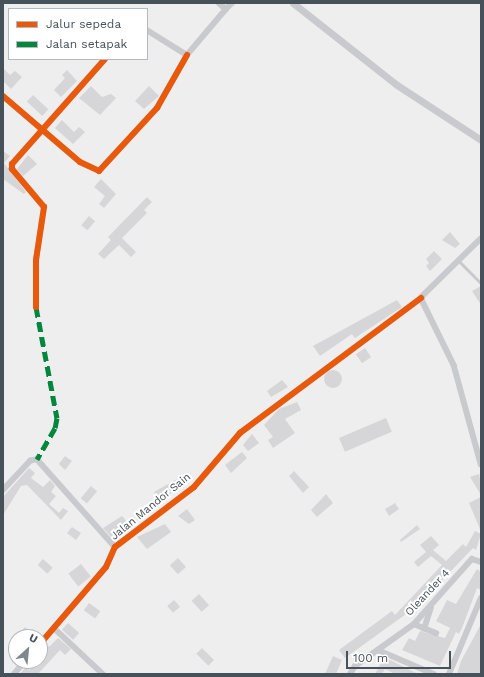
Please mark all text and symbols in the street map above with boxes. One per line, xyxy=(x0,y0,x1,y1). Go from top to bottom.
legend xyxy=(8,8,148,60)
text: Jalur sepeda xyxy=(46,17,121,31)
text: Jalan setapak xyxy=(46,37,127,51)
street label: Jalan Mandor Sain xyxy=(108,471,194,543)
street label: Oleander 4 xyxy=(403,567,453,619)
north arrow xyxy=(8,629,48,669)
text: U xyxy=(27,631,40,646)
scale bar xyxy=(348,643,453,669)
text: 100 m xyxy=(353,651,388,665)

